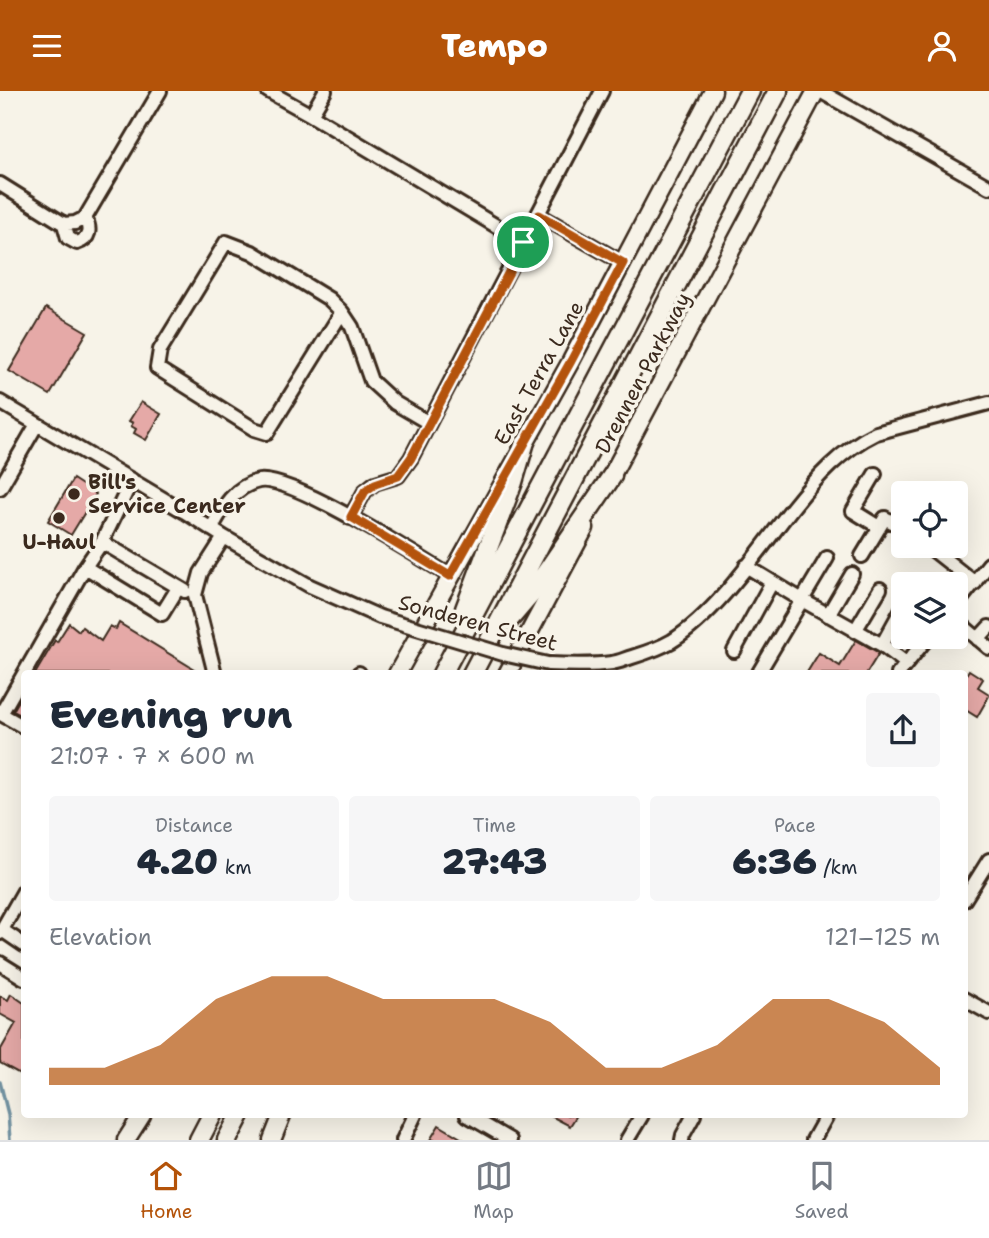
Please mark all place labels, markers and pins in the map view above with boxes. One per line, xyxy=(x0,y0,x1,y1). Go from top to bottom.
pin xyxy=(493,212,553,272)
place label: Bill's Service Center xyxy=(88,468,246,520)
marker: Bill's Service Center xyxy=(66,486,82,502)
marker: U-Haul xyxy=(51,510,67,526)
place label: U-Haul xyxy=(22,528,96,556)

